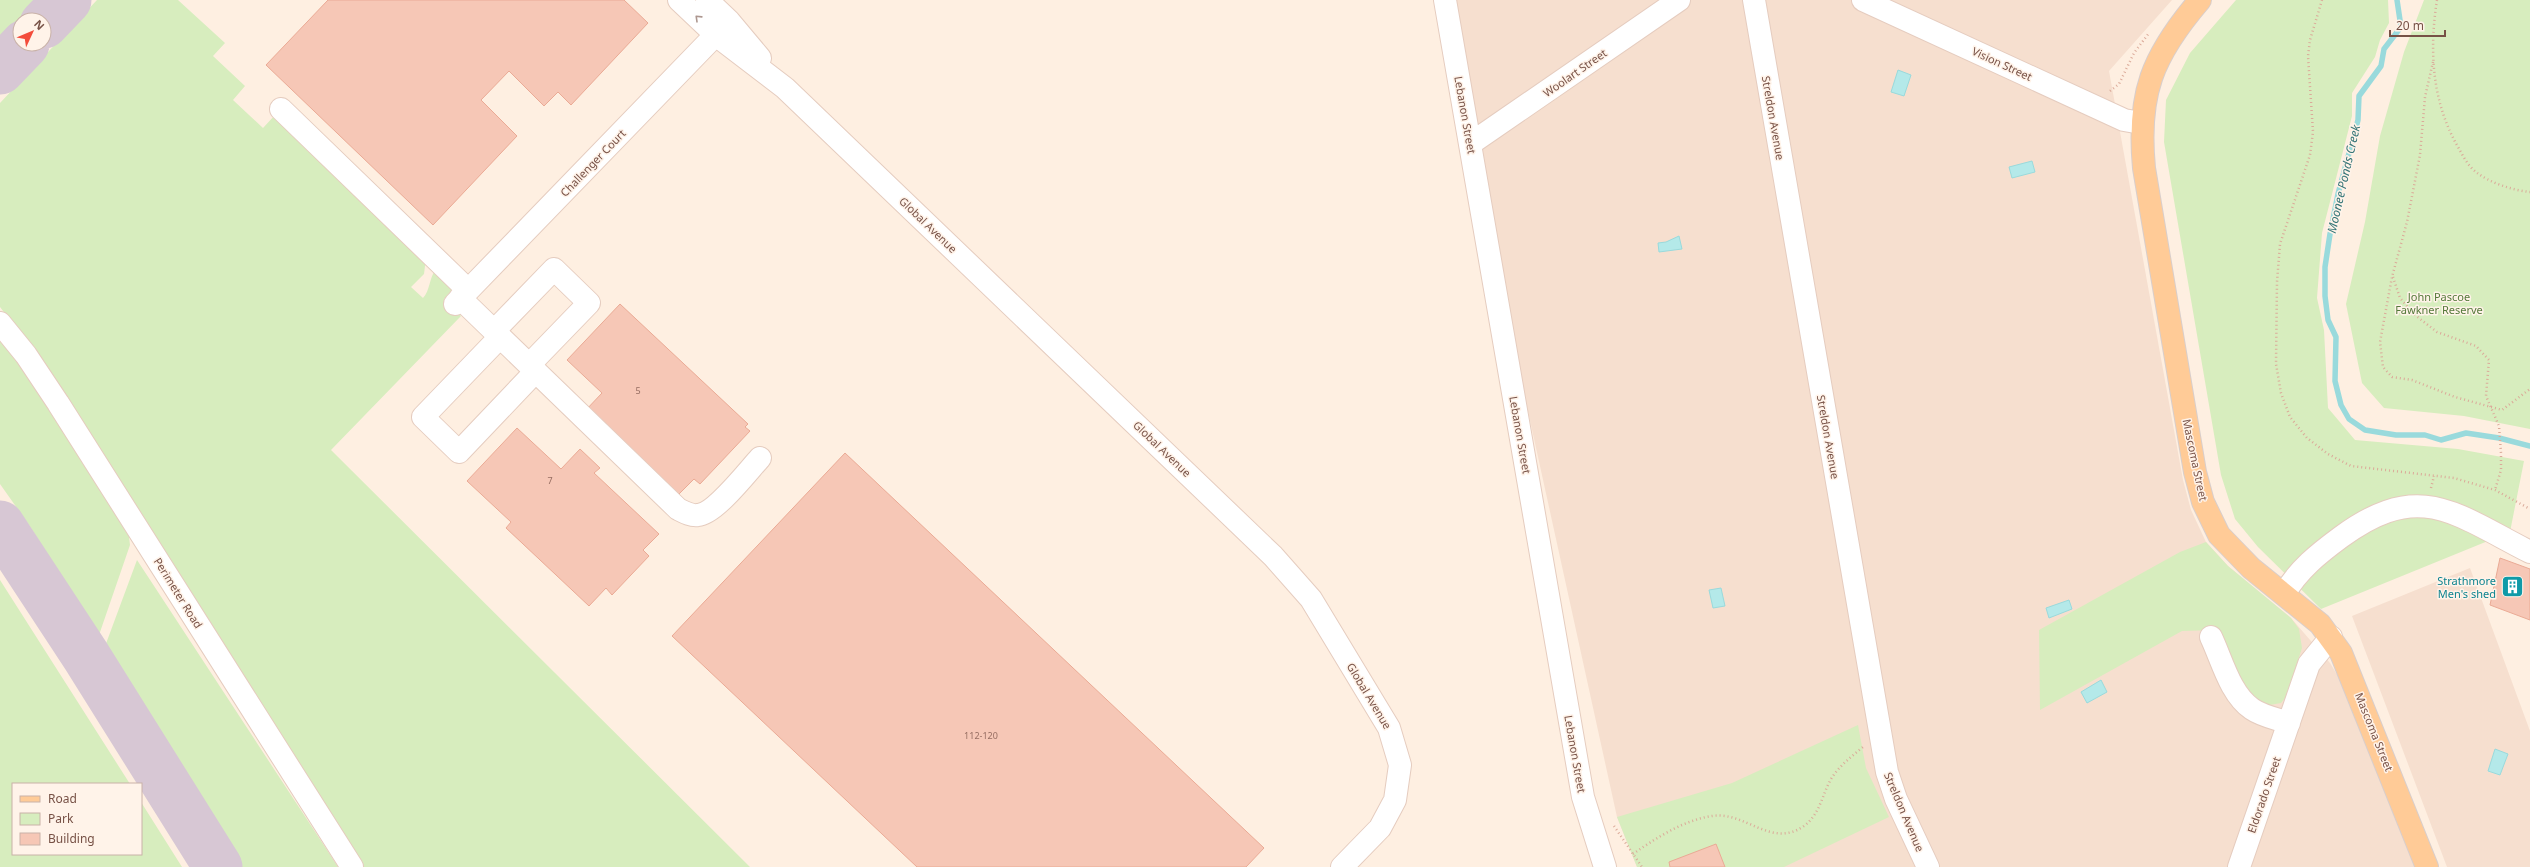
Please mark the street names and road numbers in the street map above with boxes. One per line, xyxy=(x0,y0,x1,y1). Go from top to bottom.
street label: Vision Street xyxy=(1970,43,2035,84)
street label: Woolart Street xyxy=(1540,45,1610,100)
street label: Lebanon Street xyxy=(1451,75,1480,155)
street label: Streldon Avenue xyxy=(1759,75,1788,161)
street label: Challenger Court xyxy=(557,126,629,199)
street label: Global Avenue xyxy=(896,193,960,256)
street label: Streldon Avenue xyxy=(1814,394,1843,480)
street label: Lebanon Street xyxy=(1506,395,1535,475)
street label: Global Avenue xyxy=(1130,417,1194,480)
street label: Mascoma Street xyxy=(2179,418,2211,502)
street label: Perimeter Road xyxy=(151,555,206,631)
street label: Global Avenue xyxy=(1344,660,1395,732)
street label: Mascoma Street xyxy=(2352,690,2397,773)
street label: Lebanon Street xyxy=(1561,714,1590,794)
street label: Eldorado Street xyxy=(2243,755,2284,835)
street label: Streldon Avenue xyxy=(1881,770,1928,854)

